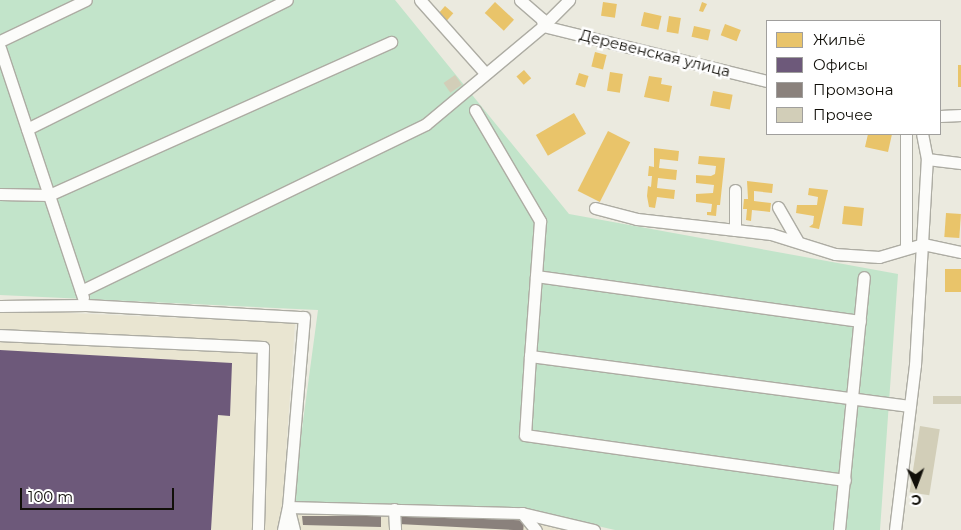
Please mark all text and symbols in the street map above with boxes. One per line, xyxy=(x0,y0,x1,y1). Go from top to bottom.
legend xyxy=(766,20,941,135)
street label: Деревенская улица xyxy=(578,26,732,80)
text: Жильё xyxy=(813,30,866,49)
text: Офисы xyxy=(813,55,868,74)
text: Промзона xyxy=(813,80,893,99)
text: Прочее xyxy=(813,105,873,124)
north arrow xyxy=(891,460,941,510)
scale bar xyxy=(22,478,176,510)
text: 100 m xyxy=(28,487,73,506)
text: С xyxy=(911,491,922,509)

